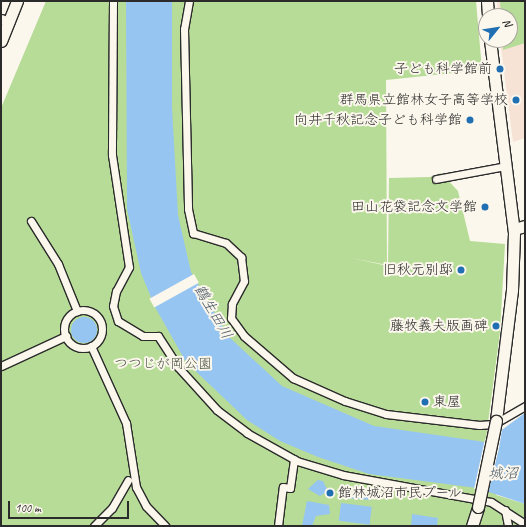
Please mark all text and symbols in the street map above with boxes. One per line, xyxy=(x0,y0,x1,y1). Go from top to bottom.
north arrow xyxy=(478,8,518,48)
text: N xyxy=(500,16,515,29)
place label: 子ども科学館前 xyxy=(394,61,492,77)
marker: 子ども科学館前 xyxy=(495,64,505,74)
place label: 群馬県立館林女子高等学校 xyxy=(340,92,508,108)
marker: 群馬県立館林女子高等学校 xyxy=(511,95,521,105)
place label: 向井千秋記念子ども科学館 xyxy=(294,112,462,128)
marker: 向井千秋記念子ども科学館 xyxy=(465,115,475,125)
place label: 田山花袋記念文学館 xyxy=(351,199,477,215)
marker: 田山花袋記念文学館 xyxy=(480,202,490,212)
place label: 旧秋元別邸 xyxy=(383,262,453,278)
marker: 旧秋元別邸 xyxy=(456,265,466,275)
water label: 鶴生田川 xyxy=(190,282,236,342)
place label: 藤牧義夫版画碑 xyxy=(390,318,488,334)
marker: 藤牧義夫版画碑 xyxy=(491,321,501,331)
park label: つつじが岡公園 xyxy=(114,356,212,372)
place label: 東屋 xyxy=(433,394,461,410)
marker: 東屋 xyxy=(420,397,430,407)
water label: 城沼 xyxy=(488,465,518,483)
place label: 館林城沼市民プール xyxy=(338,485,463,501)
marker: 館林城沼市民プール xyxy=(325,488,335,498)
scale bar xyxy=(10,493,131,519)
text: 100 m xyxy=(15,500,41,516)

